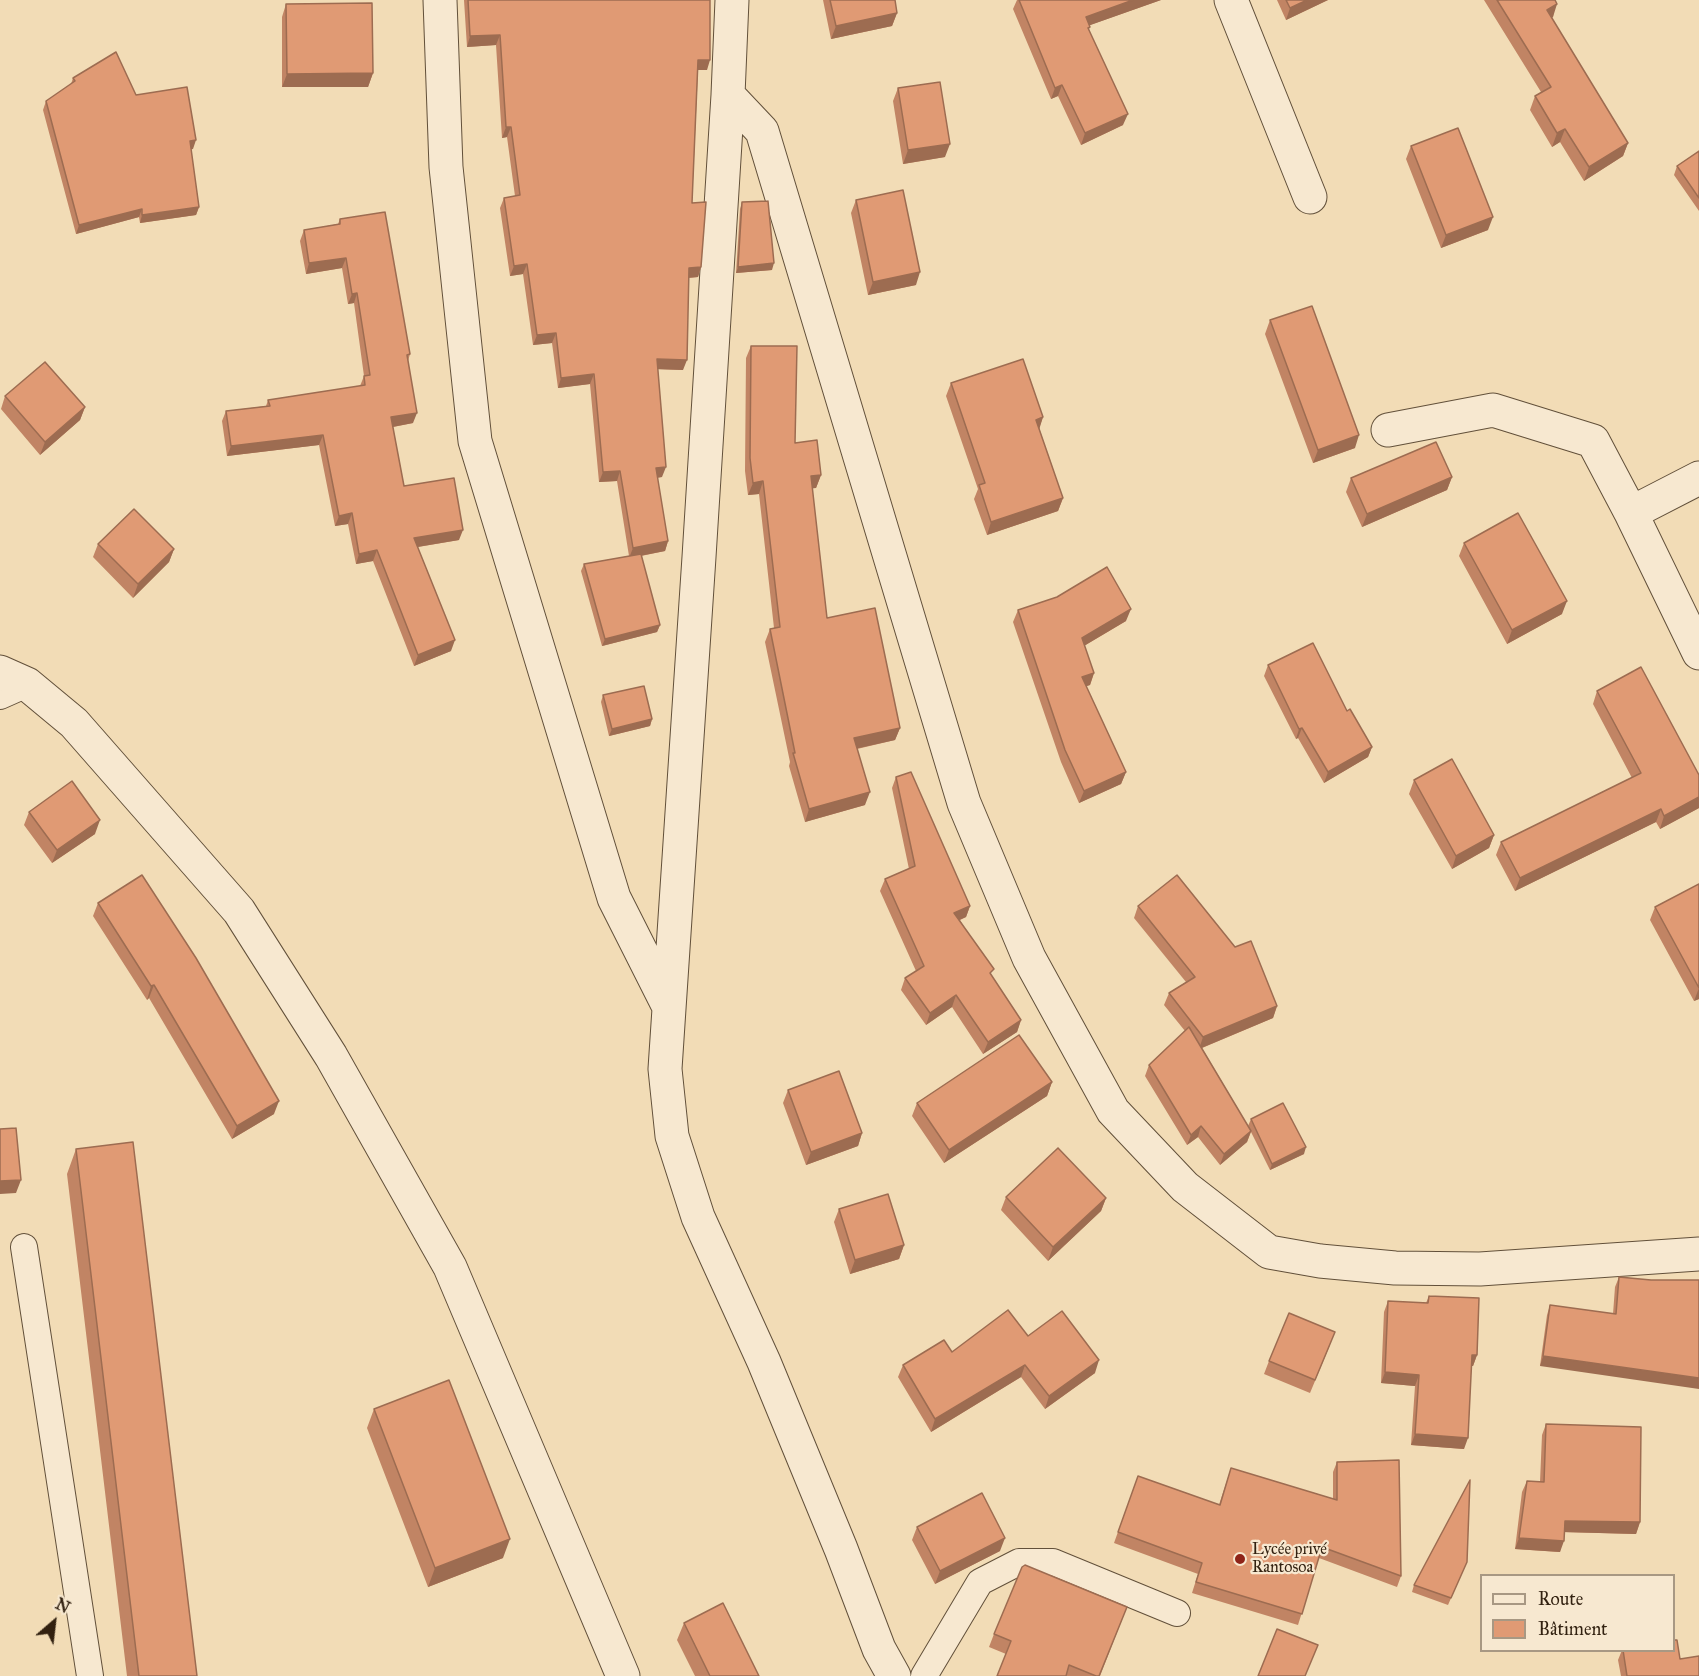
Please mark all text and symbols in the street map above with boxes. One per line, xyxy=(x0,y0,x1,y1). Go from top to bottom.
place label: Lycée privé Rantosoa xyxy=(1252,1540,1327,1578)
marker: Lycée privé Rantosoa xyxy=(1233,1552,1247,1566)
legend xyxy=(1480,1574,1675,1652)
text: Route xyxy=(1538,1588,1583,1610)
north arrow xyxy=(24,1592,84,1652)
text: N xyxy=(52,1594,73,1617)
text: Bâtiment xyxy=(1538,1618,1607,1640)

